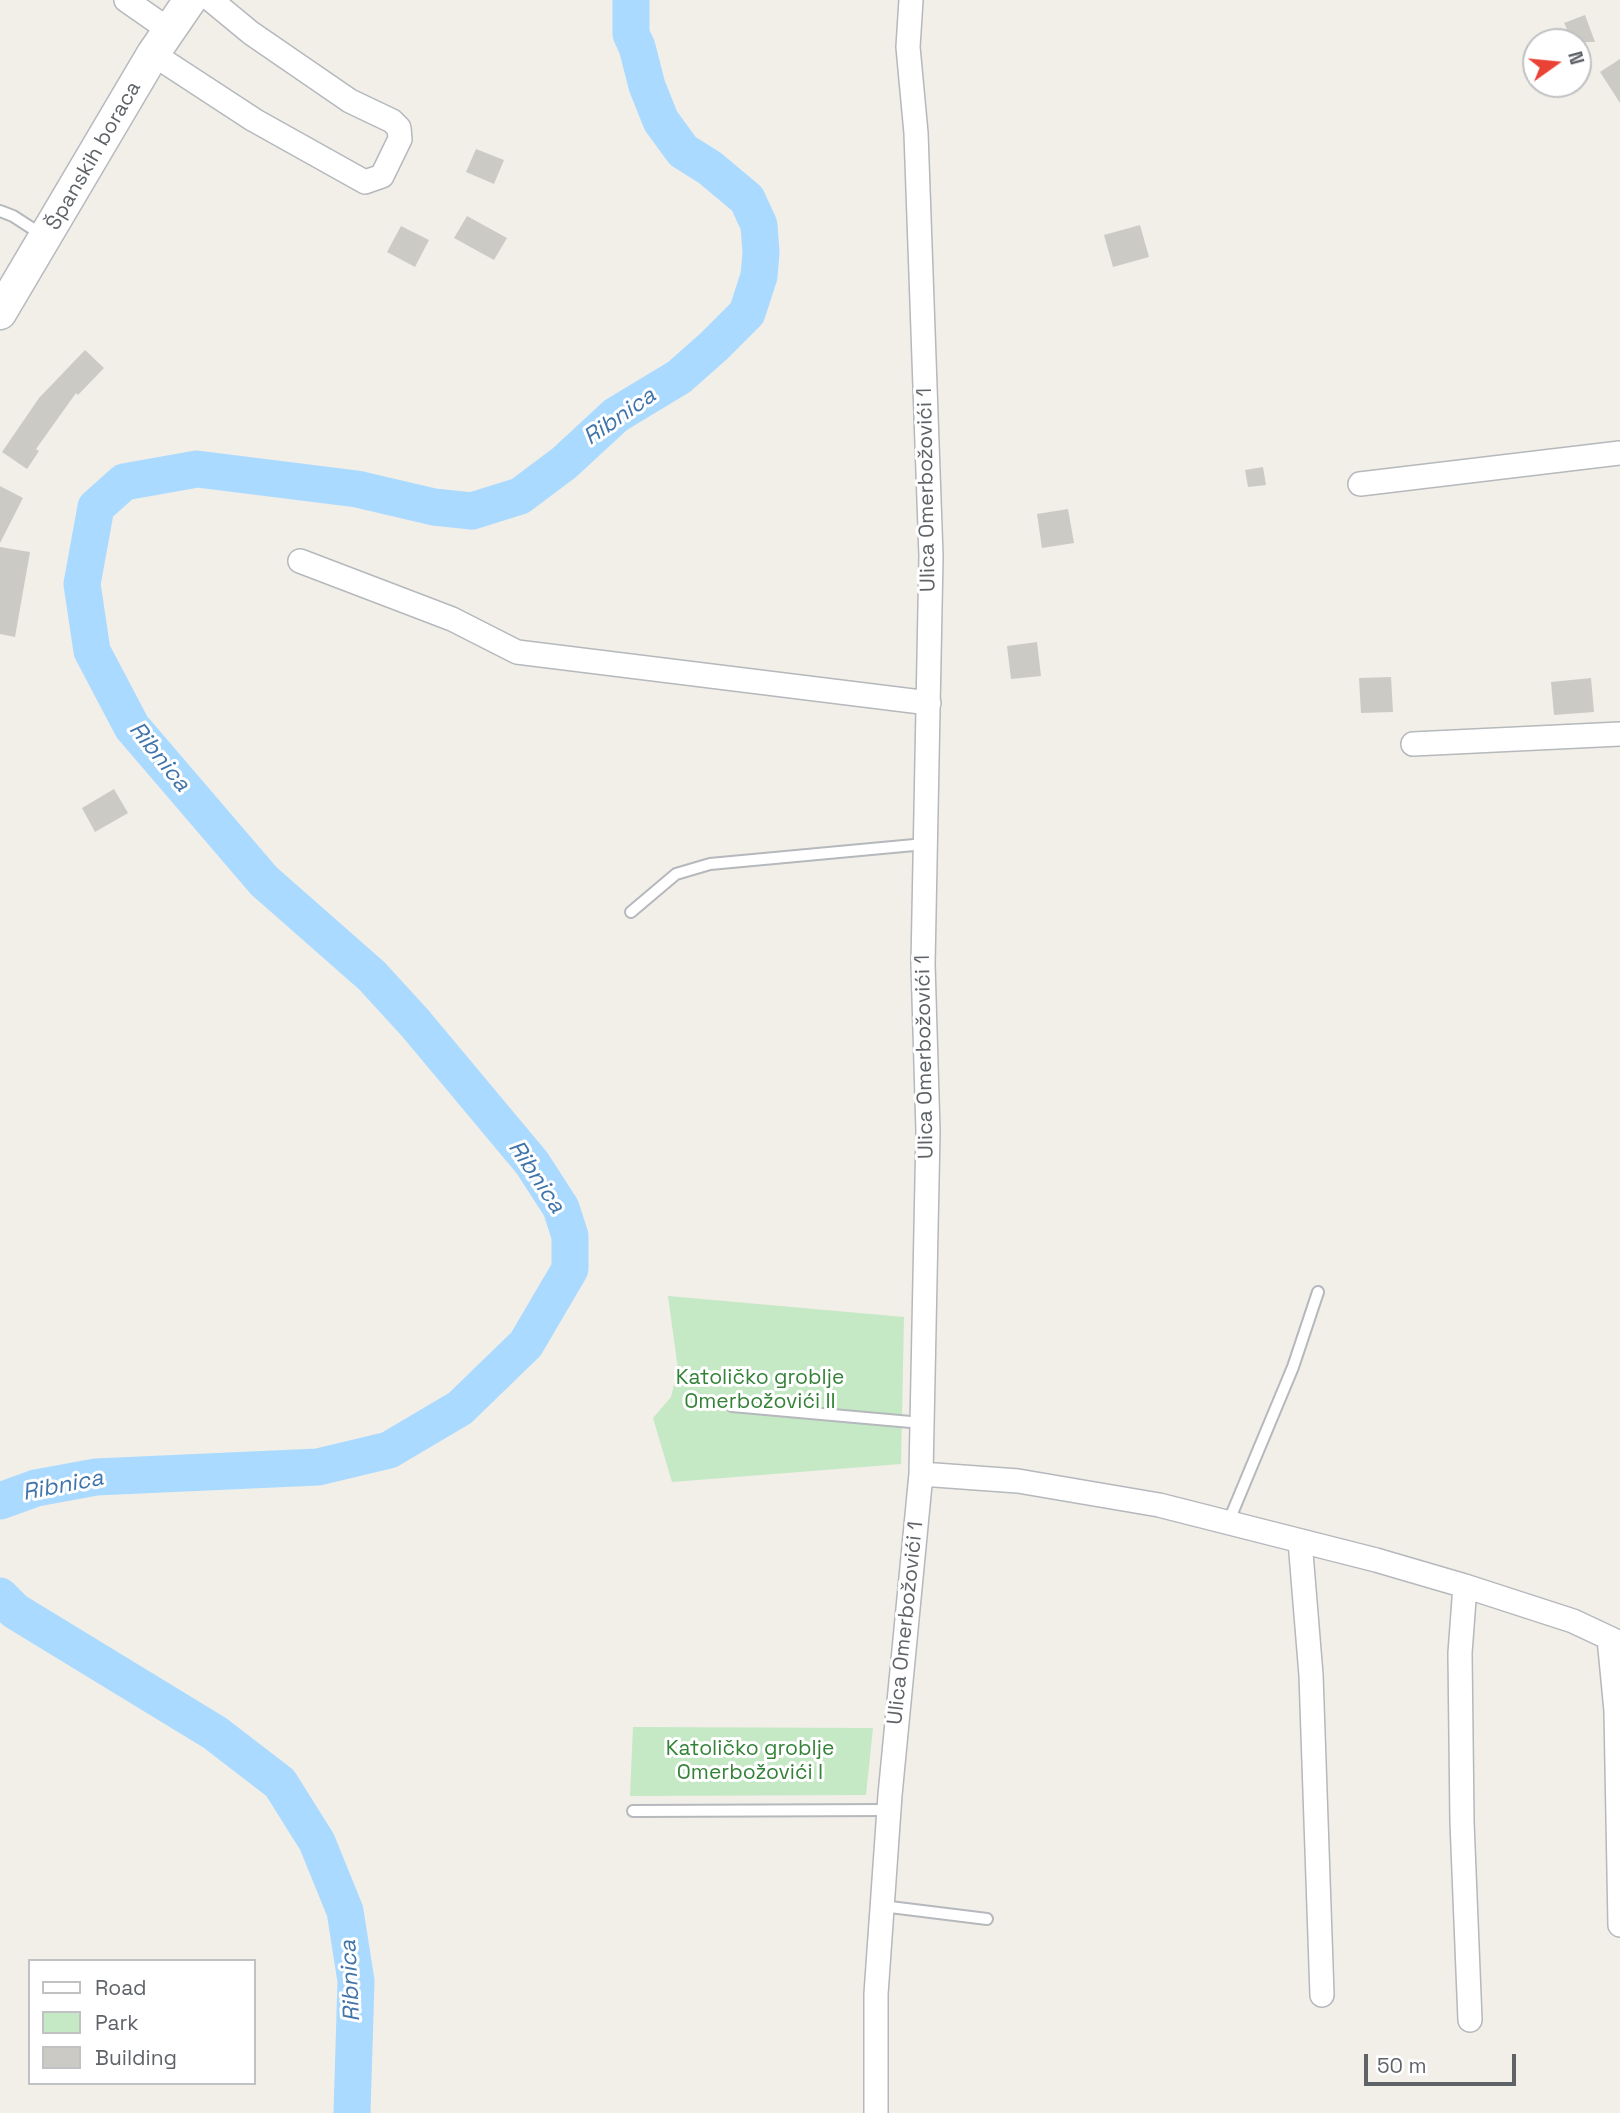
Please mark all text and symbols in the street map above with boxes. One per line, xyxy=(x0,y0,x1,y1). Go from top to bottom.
north arrow xyxy=(1522,28,1592,98)
text: N xyxy=(1562,49,1590,67)
street label: Španskih boraca xyxy=(41,77,147,235)
water label: Ribnica xyxy=(579,382,661,452)
street label: Ulica Omerbožovići 1 xyxy=(913,388,941,592)
water label: Ribnica xyxy=(123,717,195,797)
street label: Ulica Omerbožovići 1 xyxy=(911,955,939,1159)
water label: Ribnica xyxy=(502,1135,570,1219)
park label: Katoličko groblje Omerbožovići II xyxy=(676,1365,844,1415)
water label: Ribnica xyxy=(20,1465,106,1507)
street label: Ulica Omerbožovići 1 xyxy=(883,1520,929,1726)
park label: Katoličko groblje Omerbožovići I xyxy=(666,1736,834,1786)
water label: Ribnica xyxy=(335,1939,367,2023)
legend xyxy=(28,1959,256,2085)
text: Road xyxy=(95,1974,147,2001)
text: Park xyxy=(95,2009,139,2036)
scale bar xyxy=(1368,2039,1520,2084)
text: Building xyxy=(95,2044,177,2071)
text: 50 m xyxy=(1377,2052,1427,2079)

